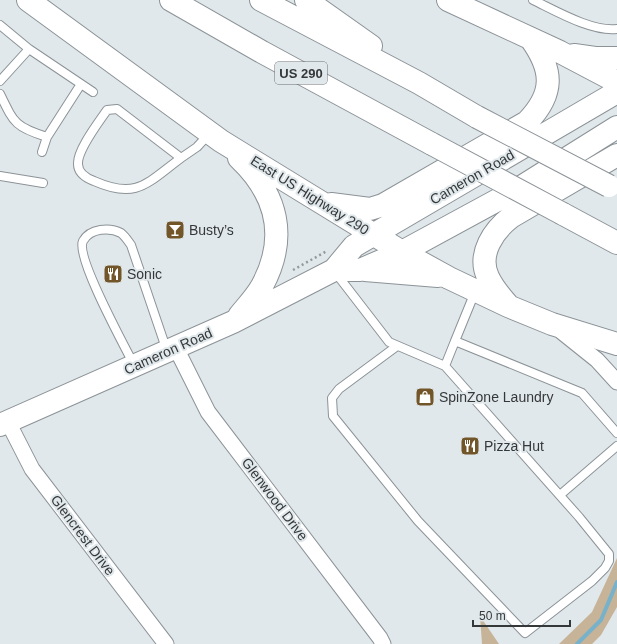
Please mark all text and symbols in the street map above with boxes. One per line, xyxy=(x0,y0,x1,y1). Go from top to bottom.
road number: US 290 xyxy=(275,62,327,84)
street label: Cameron Road xyxy=(427,146,517,208)
street label: East US Highway 290 xyxy=(248,152,372,238)
bar icon: Busty’s xyxy=(164,219,186,241)
place label: Busty’s xyxy=(189,222,234,238)
restaurant icon: Sonic xyxy=(102,263,124,285)
place label: Sonic xyxy=(127,266,162,282)
street label: Cameron Road xyxy=(121,324,215,378)
shop icon: SpinZone Laundry xyxy=(414,386,436,408)
place label: SpinZone Laundry xyxy=(439,389,553,405)
restaurant icon: Pizza Hut xyxy=(459,435,481,457)
place label: Pizza Hut xyxy=(484,438,544,454)
street label: Glenwood Drive xyxy=(239,454,311,544)
street label: Glencrest Drive xyxy=(48,492,119,579)
scale bar xyxy=(473,602,570,628)
text: 50 m xyxy=(479,609,506,623)

